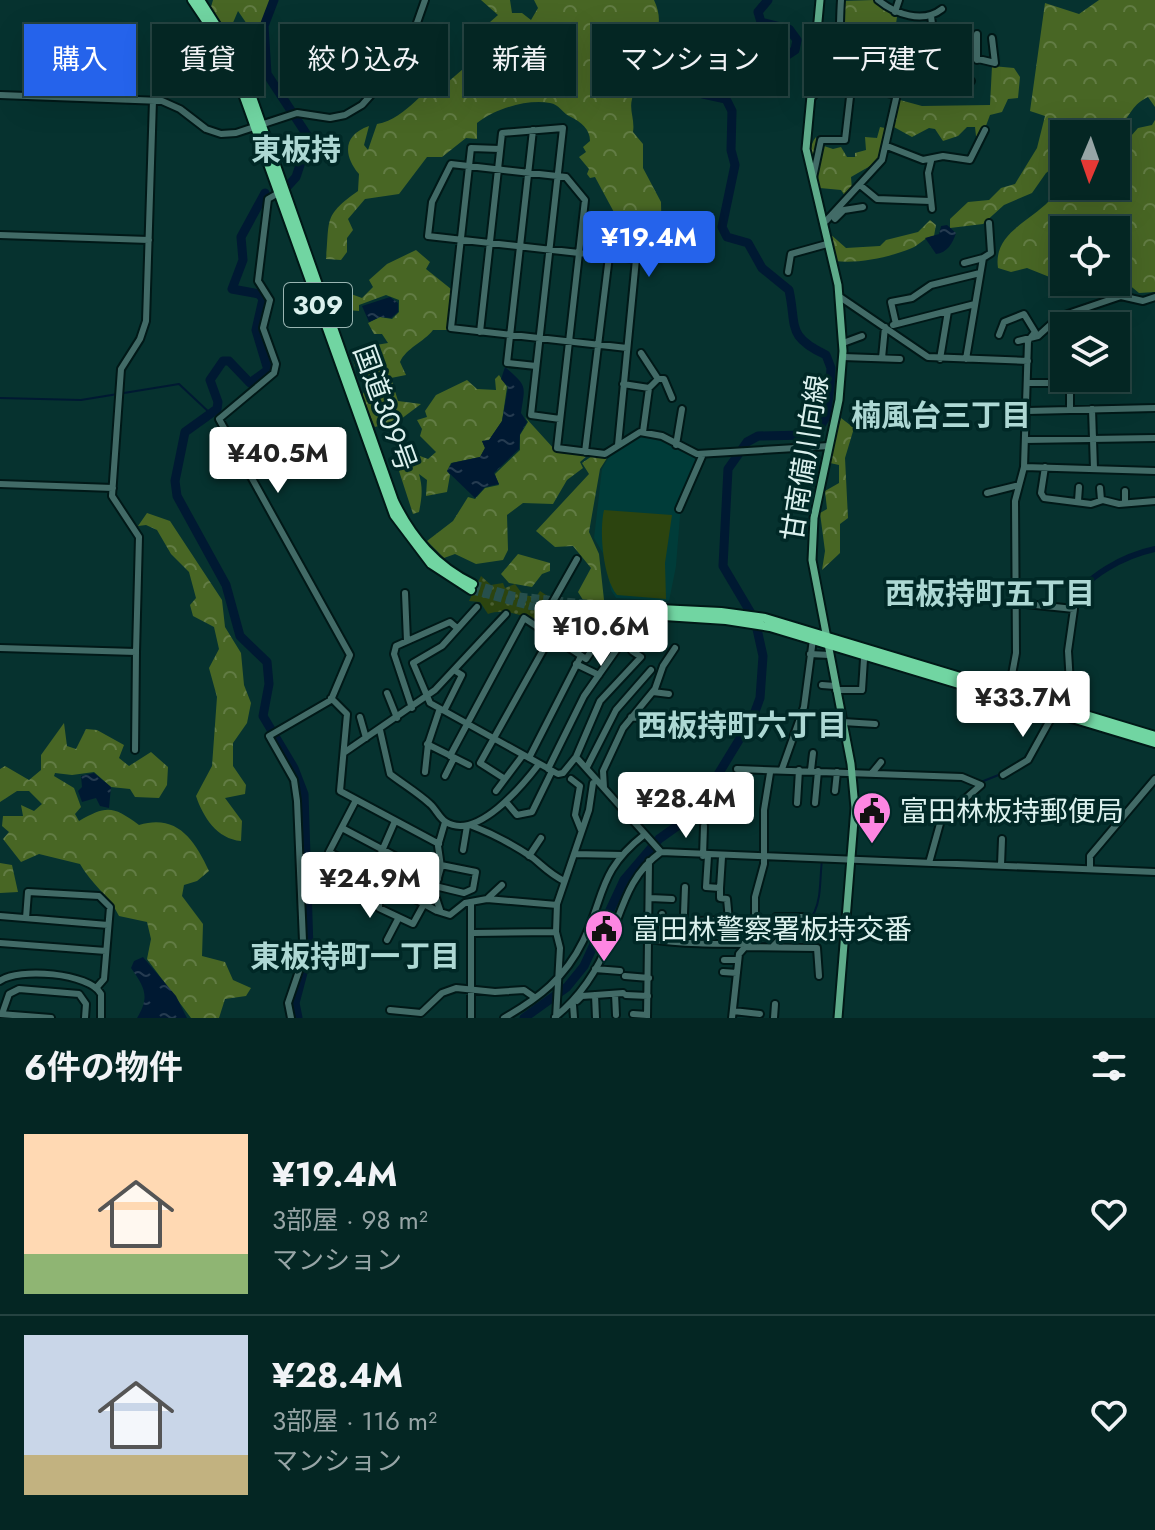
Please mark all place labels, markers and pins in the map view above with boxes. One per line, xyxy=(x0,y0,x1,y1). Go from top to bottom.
pin: ¥19.4M xyxy=(584,211,714,279)
pin: ¥40.5M xyxy=(213,427,343,495)
pin: ¥10.6M xyxy=(536,600,666,668)
pin: ¥33.7M xyxy=(958,671,1088,739)
pin: ¥28.4M xyxy=(621,772,751,840)
public building icon: 富田林板持郵便局 xyxy=(851,790,893,845)
place label: 富田林板持郵便局 xyxy=(900,791,1124,832)
pin: ¥24.9M xyxy=(305,852,435,920)
public building icon: 富田林警察署板持交番 xyxy=(583,908,625,963)
place label: 富田林警察署板持交番 xyxy=(632,909,912,950)

